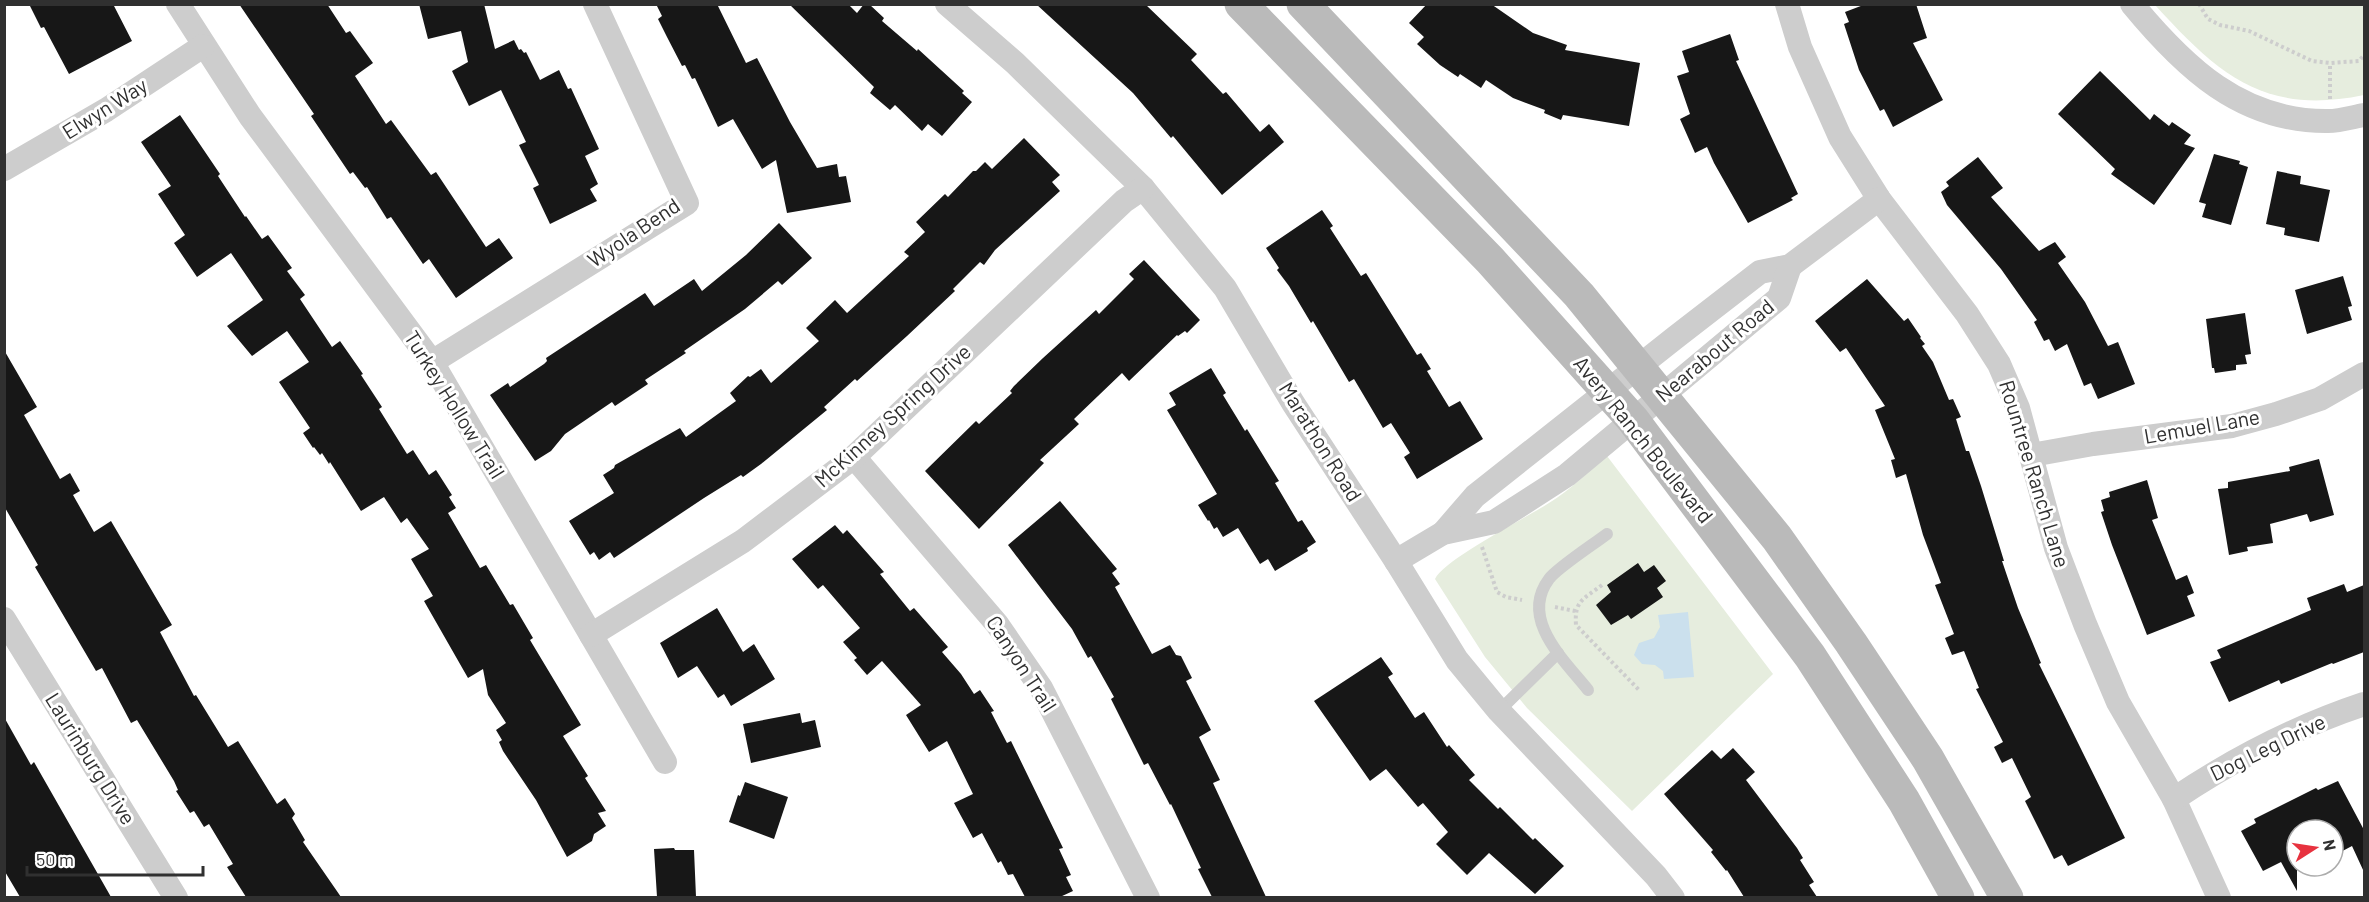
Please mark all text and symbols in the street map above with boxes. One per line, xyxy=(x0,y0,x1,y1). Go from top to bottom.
street label: Elwyn Way xyxy=(57,72,152,144)
street label: Wyola Bend xyxy=(582,192,684,272)
street label: Nearabout Road xyxy=(1650,293,1778,407)
street label: Turkey Hollow Trail xyxy=(400,326,511,483)
street label: McKinney Spring Drive xyxy=(809,338,975,492)
street label: Avery Ranch Boulevard xyxy=(1569,351,1719,528)
street label: Marathon Road xyxy=(1275,377,1368,506)
street label: Rountree Ranch Lane xyxy=(1995,377,2076,570)
street label: Lemuel Lane xyxy=(2142,403,2262,448)
street label: Canyon Trail xyxy=(982,610,1063,716)
street label: Laurinburg Drive xyxy=(41,688,142,829)
street label: Dog Leg Drive xyxy=(2206,708,2329,785)
north arrow xyxy=(2285,818,2345,878)
text: N xyxy=(2320,838,2341,852)
scale bar xyxy=(27,839,202,877)
text: 50 m xyxy=(36,848,74,870)

